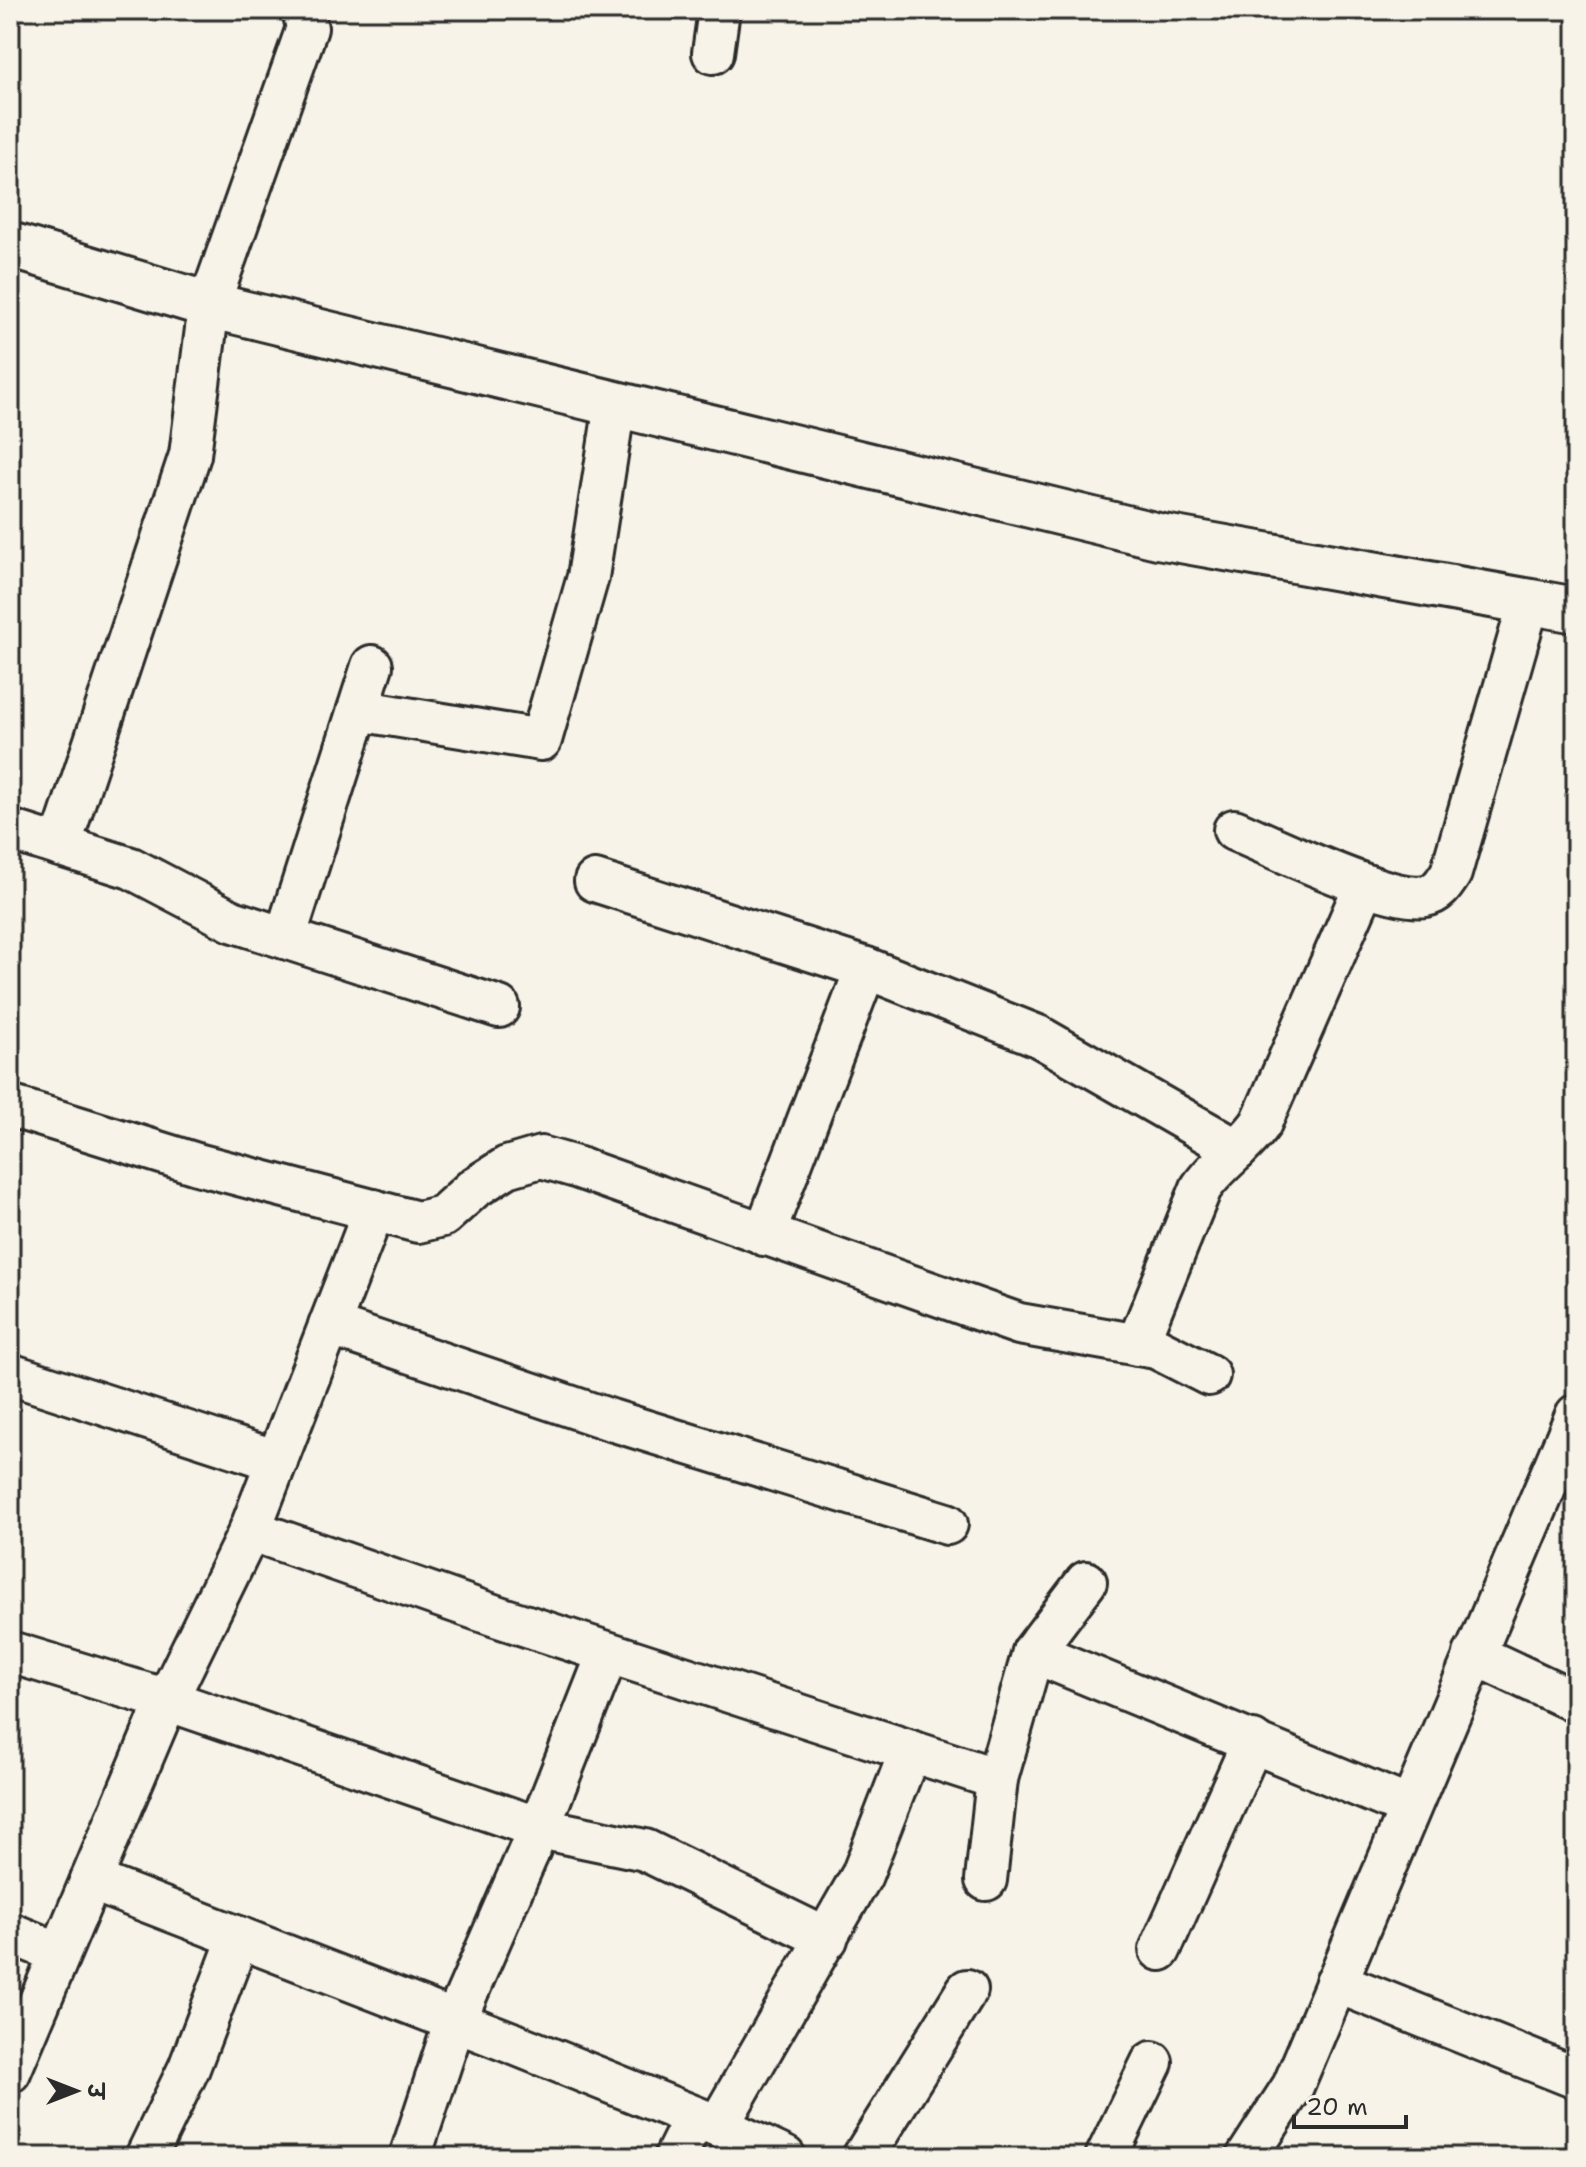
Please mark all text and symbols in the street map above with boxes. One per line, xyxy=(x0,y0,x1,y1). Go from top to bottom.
north arrow xyxy=(36,2051,116,2131)
scale bar xyxy=(1294,2079,1406,2129)
text: उ xyxy=(81,2082,110,2101)
text: 20 m xyxy=(1306,2091,1368,2123)

